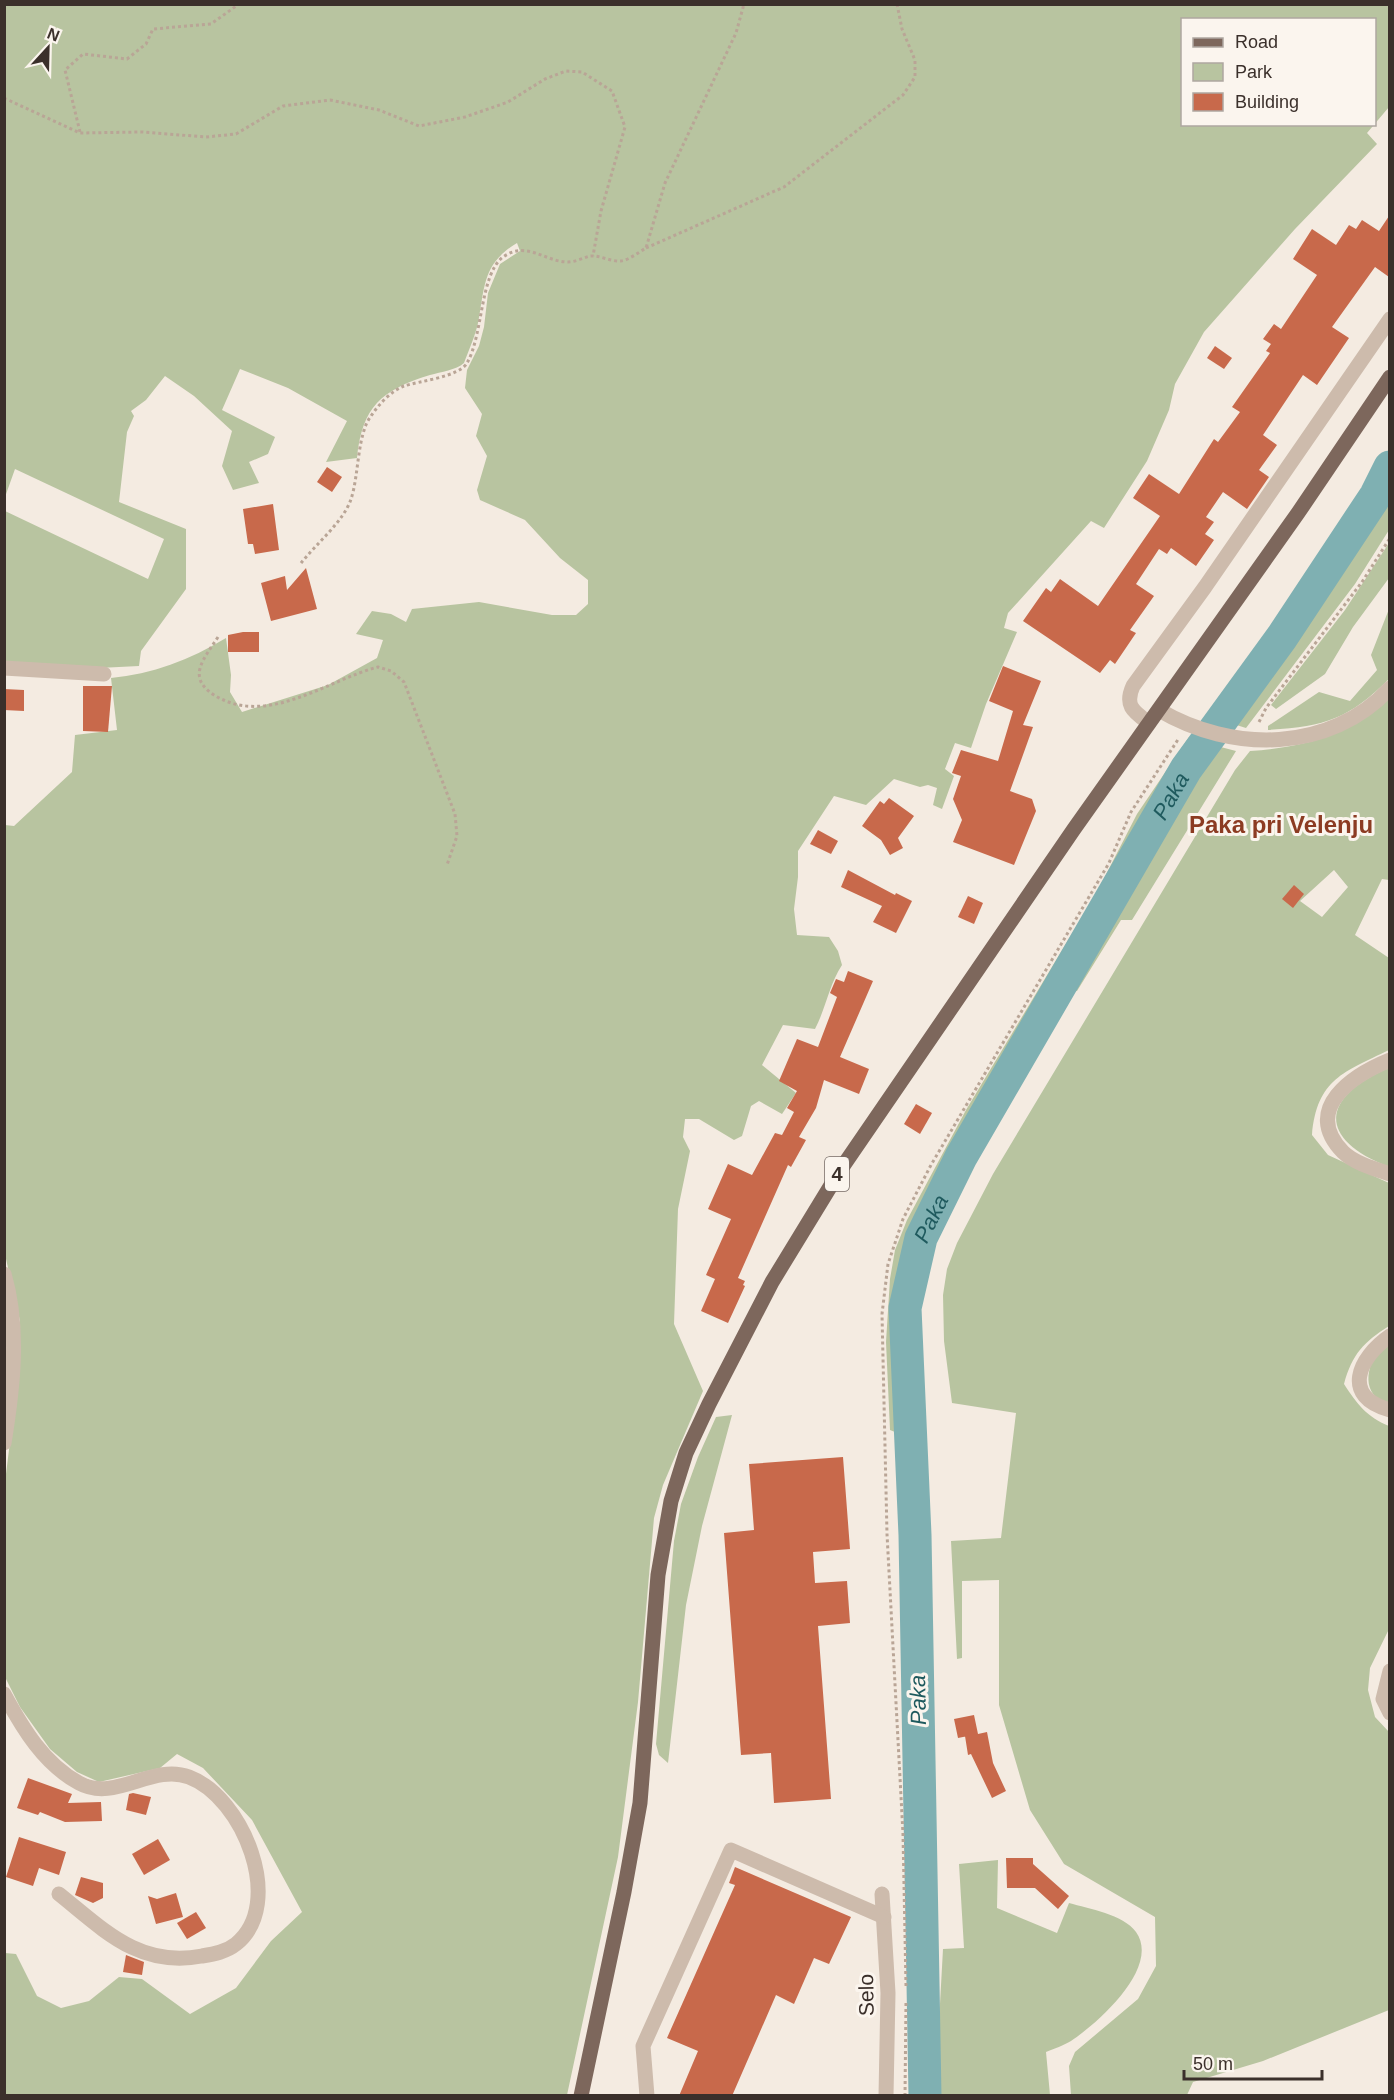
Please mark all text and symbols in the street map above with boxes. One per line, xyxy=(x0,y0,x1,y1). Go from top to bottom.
north arrow xyxy=(18,18,78,78)
legend xyxy=(1181,18,1376,126)
text: N xyxy=(45,25,62,45)
text: Road xyxy=(1235,32,1278,52)
text: Park xyxy=(1235,62,1273,82)
text: Building xyxy=(1235,92,1299,112)
water label: Paka xyxy=(1147,768,1194,824)
district label: Paka pri Velenju xyxy=(1189,811,1373,838)
road number: 4 xyxy=(825,1157,849,1191)
water label: Paka xyxy=(908,1190,953,1246)
water label: Paka xyxy=(905,1675,931,1725)
street label: Selo xyxy=(854,1974,878,2016)
scale bar xyxy=(1184,2043,1322,2081)
text: 50 m xyxy=(1193,2054,1233,2074)

